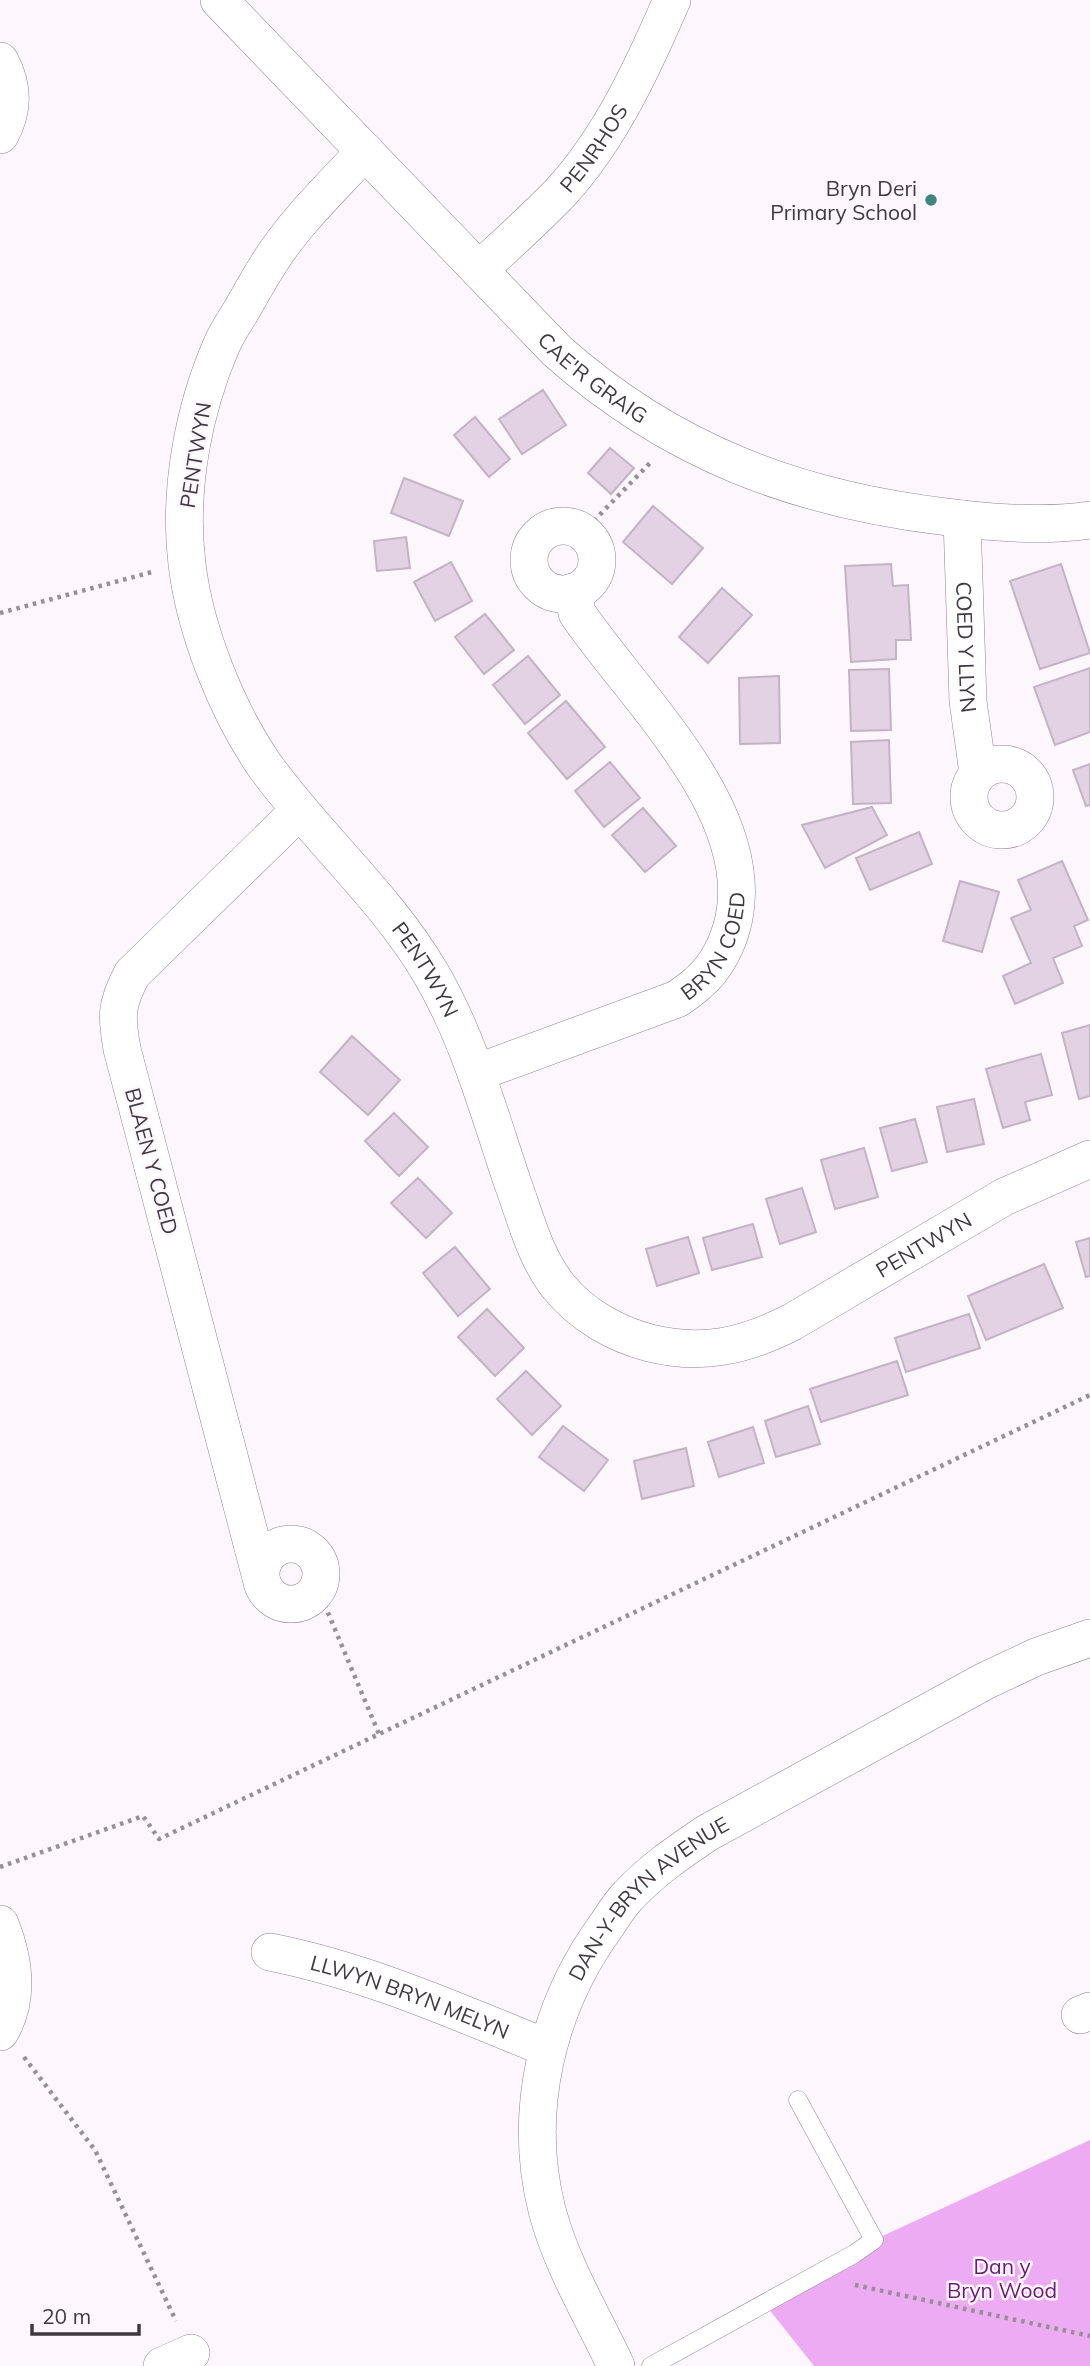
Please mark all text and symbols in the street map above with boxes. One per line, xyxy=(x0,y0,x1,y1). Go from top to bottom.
street label: PENRHOS xyxy=(554,99,633,198)
place label: Bryn Deri Primary School xyxy=(770,175,917,225)
marker: Bryn Deri Primary School xyxy=(923,192,939,208)
street label: CAE'R GRAIG xyxy=(533,327,653,429)
street label: PENTWYN xyxy=(174,400,216,510)
street label: COED Y LLYN xyxy=(951,581,982,714)
street label: BRYN COED xyxy=(675,891,750,1005)
street label: PENTWYN xyxy=(387,917,465,1021)
street label: BLAEN Y COED xyxy=(120,1085,184,1237)
street label: PENTWYN xyxy=(871,1206,976,1283)
street label: DAN-Y-BRYN AVENUE xyxy=(562,1811,733,1985)
street label: LLWYN BRYN MELYN xyxy=(308,1949,513,2044)
park label: Dan y Bryn Wood xyxy=(947,2253,1057,2303)
scale bar xyxy=(32,2292,138,2336)
text: 20 m xyxy=(42,2303,91,2329)

